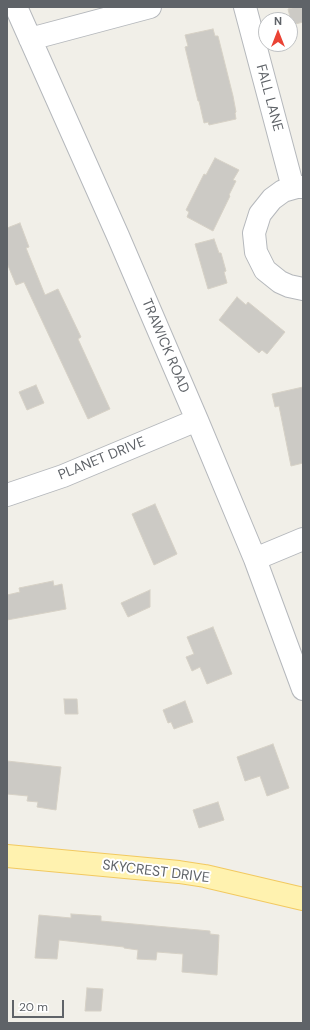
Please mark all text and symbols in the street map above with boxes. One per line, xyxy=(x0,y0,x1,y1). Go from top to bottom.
north arrow xyxy=(258,12,298,52)
text: N xyxy=(274,14,282,28)
street label: FALL LANE xyxy=(252,63,286,133)
street label: TRAWICK ROAD xyxy=(138,296,192,396)
street label: PLANET DRIVE xyxy=(56,434,148,484)
street label: SKYCREST DRIVE xyxy=(101,857,211,887)
scale bar xyxy=(14,992,66,1018)
text: 20 m xyxy=(19,999,48,1015)

